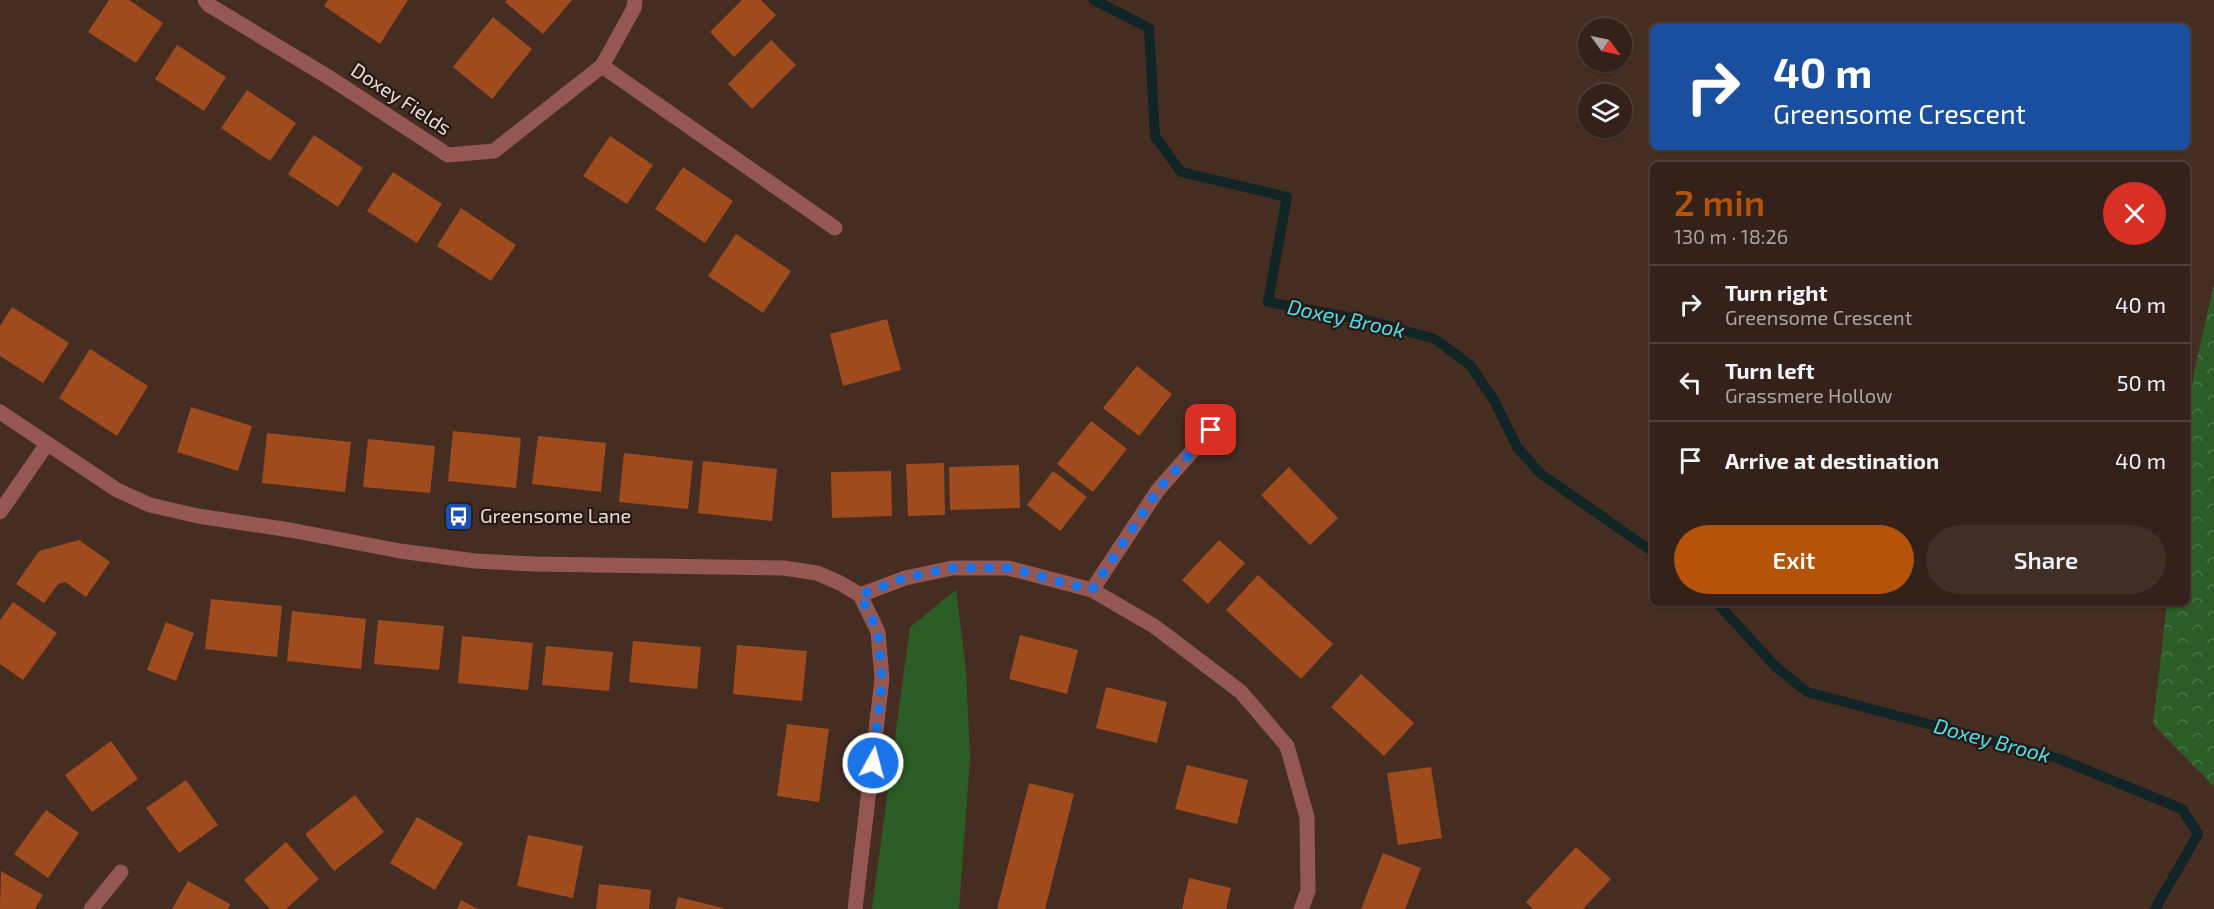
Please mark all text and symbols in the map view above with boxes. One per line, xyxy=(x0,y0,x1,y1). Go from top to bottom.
north arrow xyxy=(1578,18,1632,72)
map controls xyxy=(1578,18,1632,138)
text: 40 m xyxy=(1773,46,1872,96)
icon: right xyxy=(1674,48,1752,126)
street label: Doxey Fields xyxy=(347,57,456,139)
button: layers xyxy=(1578,84,1632,138)
text: Greensome Crescent xyxy=(1773,97,2026,129)
text: 2 min xyxy=(1674,180,1765,223)
button: close xyxy=(2103,182,2166,245)
text: 130 m · 18:26 xyxy=(1674,224,1788,248)
text: Turn right xyxy=(1725,279,1827,305)
icon: right xyxy=(1674,288,1707,321)
text: 40 m xyxy=(2115,291,2166,317)
water label: Doxey Brook xyxy=(1285,293,1407,343)
text: Greensome Crescent xyxy=(1725,305,1912,329)
text: Turn left xyxy=(1725,357,1814,383)
icon: left xyxy=(1674,366,1707,399)
text: 50 m xyxy=(2117,369,2166,395)
text: Grassmere Hollow xyxy=(1725,383,1892,407)
pin xyxy=(1185,404,1236,455)
icon: arrive xyxy=(1194,413,1227,446)
icon: arrive xyxy=(1674,444,1707,477)
text: Arrive at destination xyxy=(1725,447,1939,473)
text: 40 m xyxy=(2115,447,2166,473)
bus stop icon: Greensome Lane xyxy=(443,500,475,532)
place label: Greensome Lane xyxy=(480,503,631,527)
button: Exit xyxy=(1674,525,1914,594)
button: Share xyxy=(1926,525,2166,594)
water label: Doxey Brook xyxy=(1931,712,2053,768)
position arrow xyxy=(841,731,905,795)

